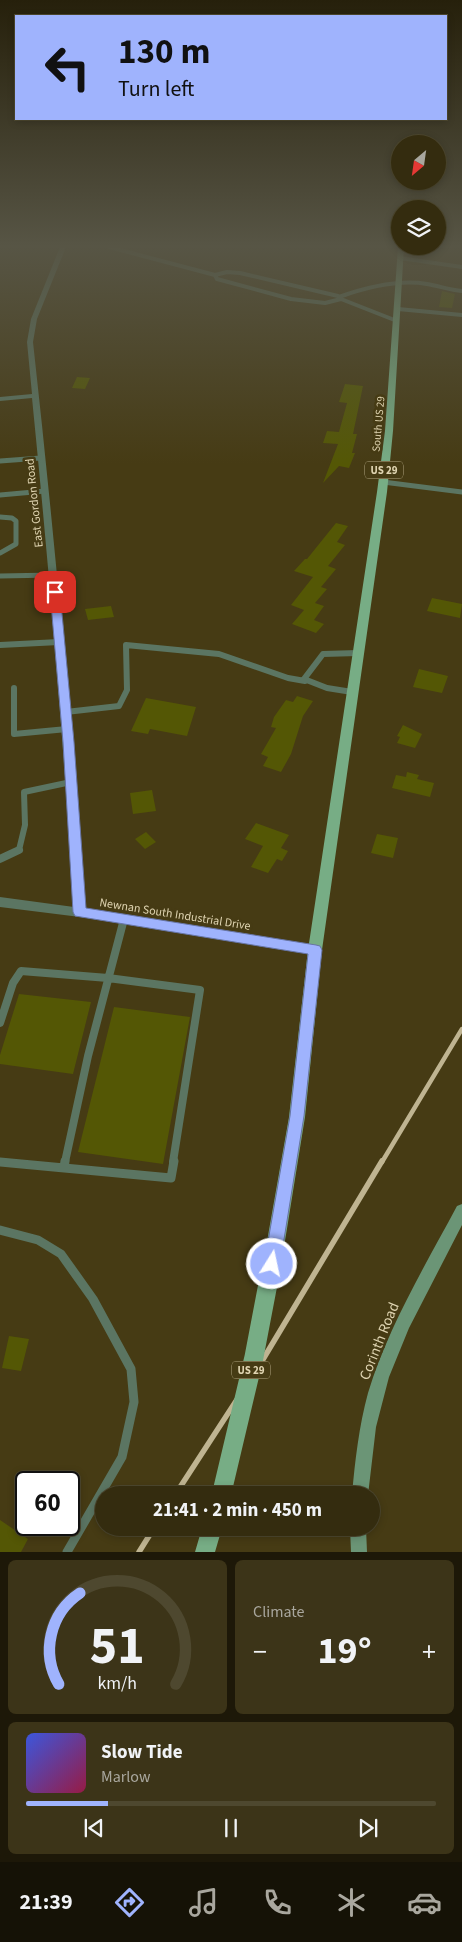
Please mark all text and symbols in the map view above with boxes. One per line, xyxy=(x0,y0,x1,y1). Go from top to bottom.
text: 130 m xyxy=(118,27,210,77)
icon: left xyxy=(35,35,100,100)
text: Turn left xyxy=(118,73,194,105)
north arrow xyxy=(391,135,446,190)
map controls xyxy=(391,135,446,255)
button: layers xyxy=(391,200,446,255)
street label: South US 29 xyxy=(369,396,388,452)
street label: East Gordon Road xyxy=(21,458,48,548)
road number: US 29 xyxy=(365,462,403,478)
pin xyxy=(34,571,76,613)
icon: arrive xyxy=(41,578,69,606)
street label: Newnan South Industrial Drive xyxy=(98,894,252,935)
position arrow xyxy=(245,1237,297,1289)
street label: Corinth Road xyxy=(354,1299,405,1383)
road number: US 29 xyxy=(232,1362,270,1378)
speed limit sign: 60 xyxy=(15,1471,80,1536)
text: 21:41 · 2 min · 450 m xyxy=(153,1497,322,1524)
text: Climate xyxy=(253,1601,304,1623)
text: 51 xyxy=(90,1610,145,1684)
text: 19° xyxy=(318,1624,372,1678)
text: − xyxy=(253,1632,267,1672)
text: + xyxy=(422,1632,436,1672)
text: km/h xyxy=(98,1671,137,1696)
text: Slow Tide xyxy=(101,1739,182,1766)
text: Marlow xyxy=(101,1766,150,1788)
icon: previous xyxy=(80,1814,108,1842)
icon: pause xyxy=(217,1814,245,1842)
icon: next xyxy=(354,1814,382,1842)
icon: directions xyxy=(112,1885,147,1920)
icon: music xyxy=(186,1885,221,1920)
icon: phone xyxy=(260,1885,295,1920)
icon: climate xyxy=(334,1885,369,1920)
icon: car xyxy=(407,1885,442,1920)
text: 21:39 xyxy=(19,1886,73,1918)

